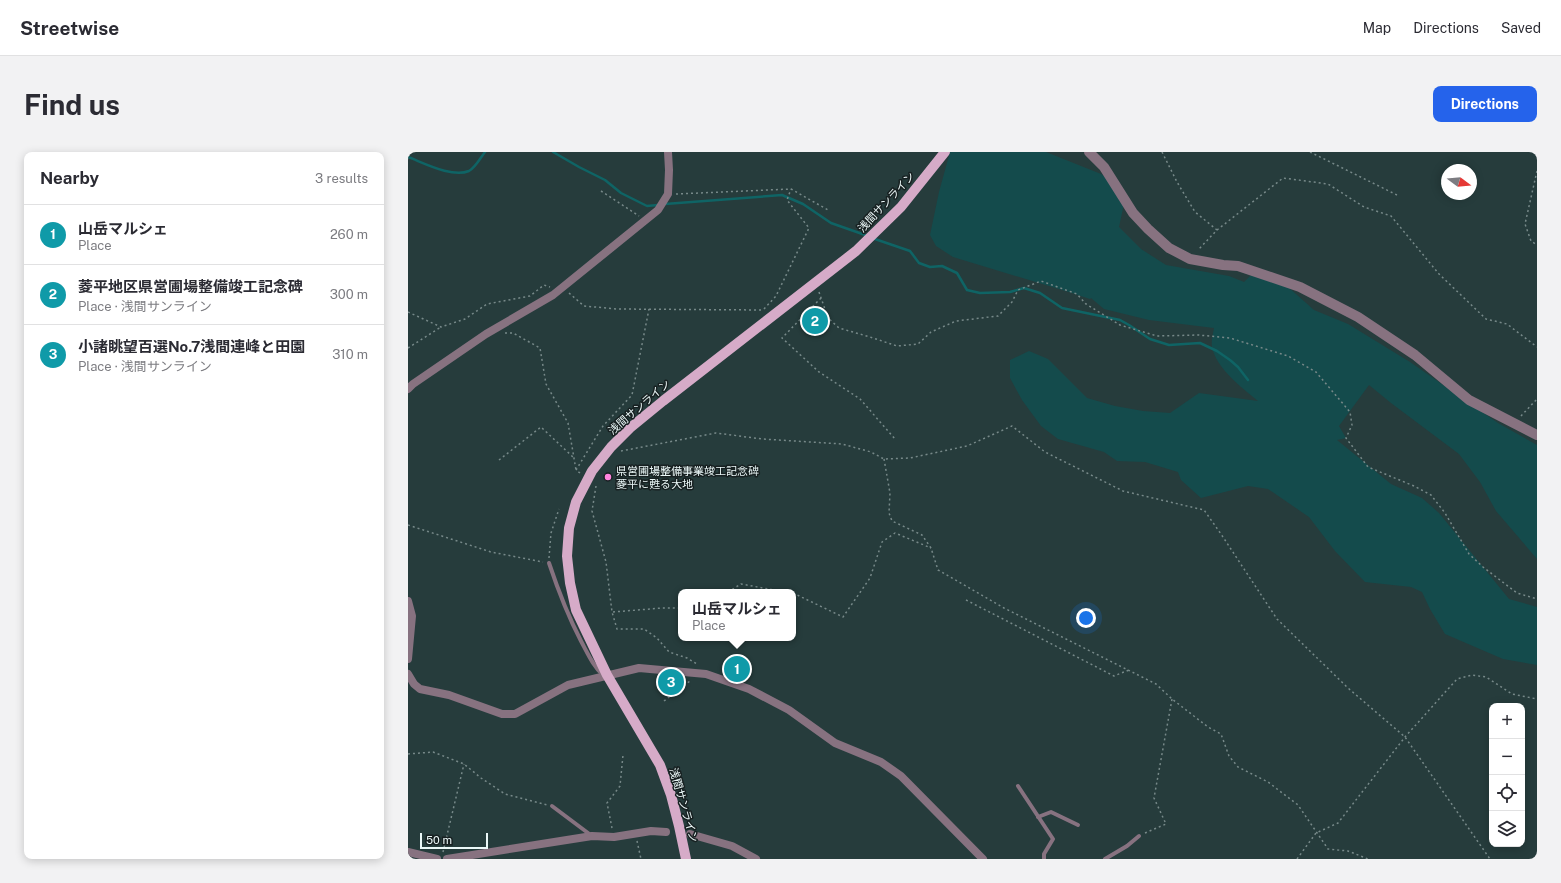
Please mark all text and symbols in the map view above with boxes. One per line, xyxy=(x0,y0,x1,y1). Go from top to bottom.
text: Streetwise xyxy=(20,17,119,39)
text: Map xyxy=(1363,20,1391,36)
text: Directions xyxy=(1413,20,1479,36)
text: Saved xyxy=(1501,20,1541,36)
button: Directions xyxy=(1433,86,1537,122)
text: Find us xyxy=(24,88,120,121)
north arrow xyxy=(1441,164,1477,200)
text: Nearby xyxy=(40,168,99,188)
street label: 浅間サンライン xyxy=(855,170,917,234)
text: 3 results xyxy=(315,171,368,186)
text: 山岳マルシェ xyxy=(78,220,168,237)
text: 1 xyxy=(50,227,56,242)
text: 260 m xyxy=(330,227,368,242)
text: Place xyxy=(78,238,112,253)
text: 菱平地区県営圃場整備竣工記念碑 xyxy=(78,278,303,295)
text: 2 xyxy=(49,287,57,302)
text: 300 m xyxy=(330,287,368,302)
text: Place · 浅間サンライン xyxy=(78,299,212,314)
pin: 2 xyxy=(802,306,828,336)
text: 小諸眺望百選No.7浅間連峰と田園 xyxy=(78,338,305,355)
text: 3 xyxy=(49,347,57,362)
text: 310 m xyxy=(332,347,368,362)
text: Place · 浅間サンライン xyxy=(78,359,212,374)
street label: 浅間サンライン xyxy=(606,377,672,437)
place label: 県営圃場整備事業竣工記念碑 菱平に甦る大地 xyxy=(616,465,759,490)
marker: 県営圃場整備事業竣工記念碑 菱平に甦る大地 xyxy=(603,472,613,482)
popup xyxy=(678,589,796,641)
text: 山岳マルシェ xyxy=(692,600,782,617)
your location xyxy=(1076,608,1096,628)
text: Place xyxy=(692,618,726,633)
pin: 1 xyxy=(724,654,750,684)
pin: 3 xyxy=(658,667,684,697)
map controls xyxy=(1489,703,1525,847)
button: + xyxy=(1489,703,1525,739)
button: − xyxy=(1489,739,1525,775)
street label: 浅間サンライン xyxy=(668,766,700,844)
button: locate xyxy=(1489,775,1525,811)
button: layers xyxy=(1489,811,1525,847)
scale bar xyxy=(420,831,488,850)
text: 50 m xyxy=(426,834,452,846)

